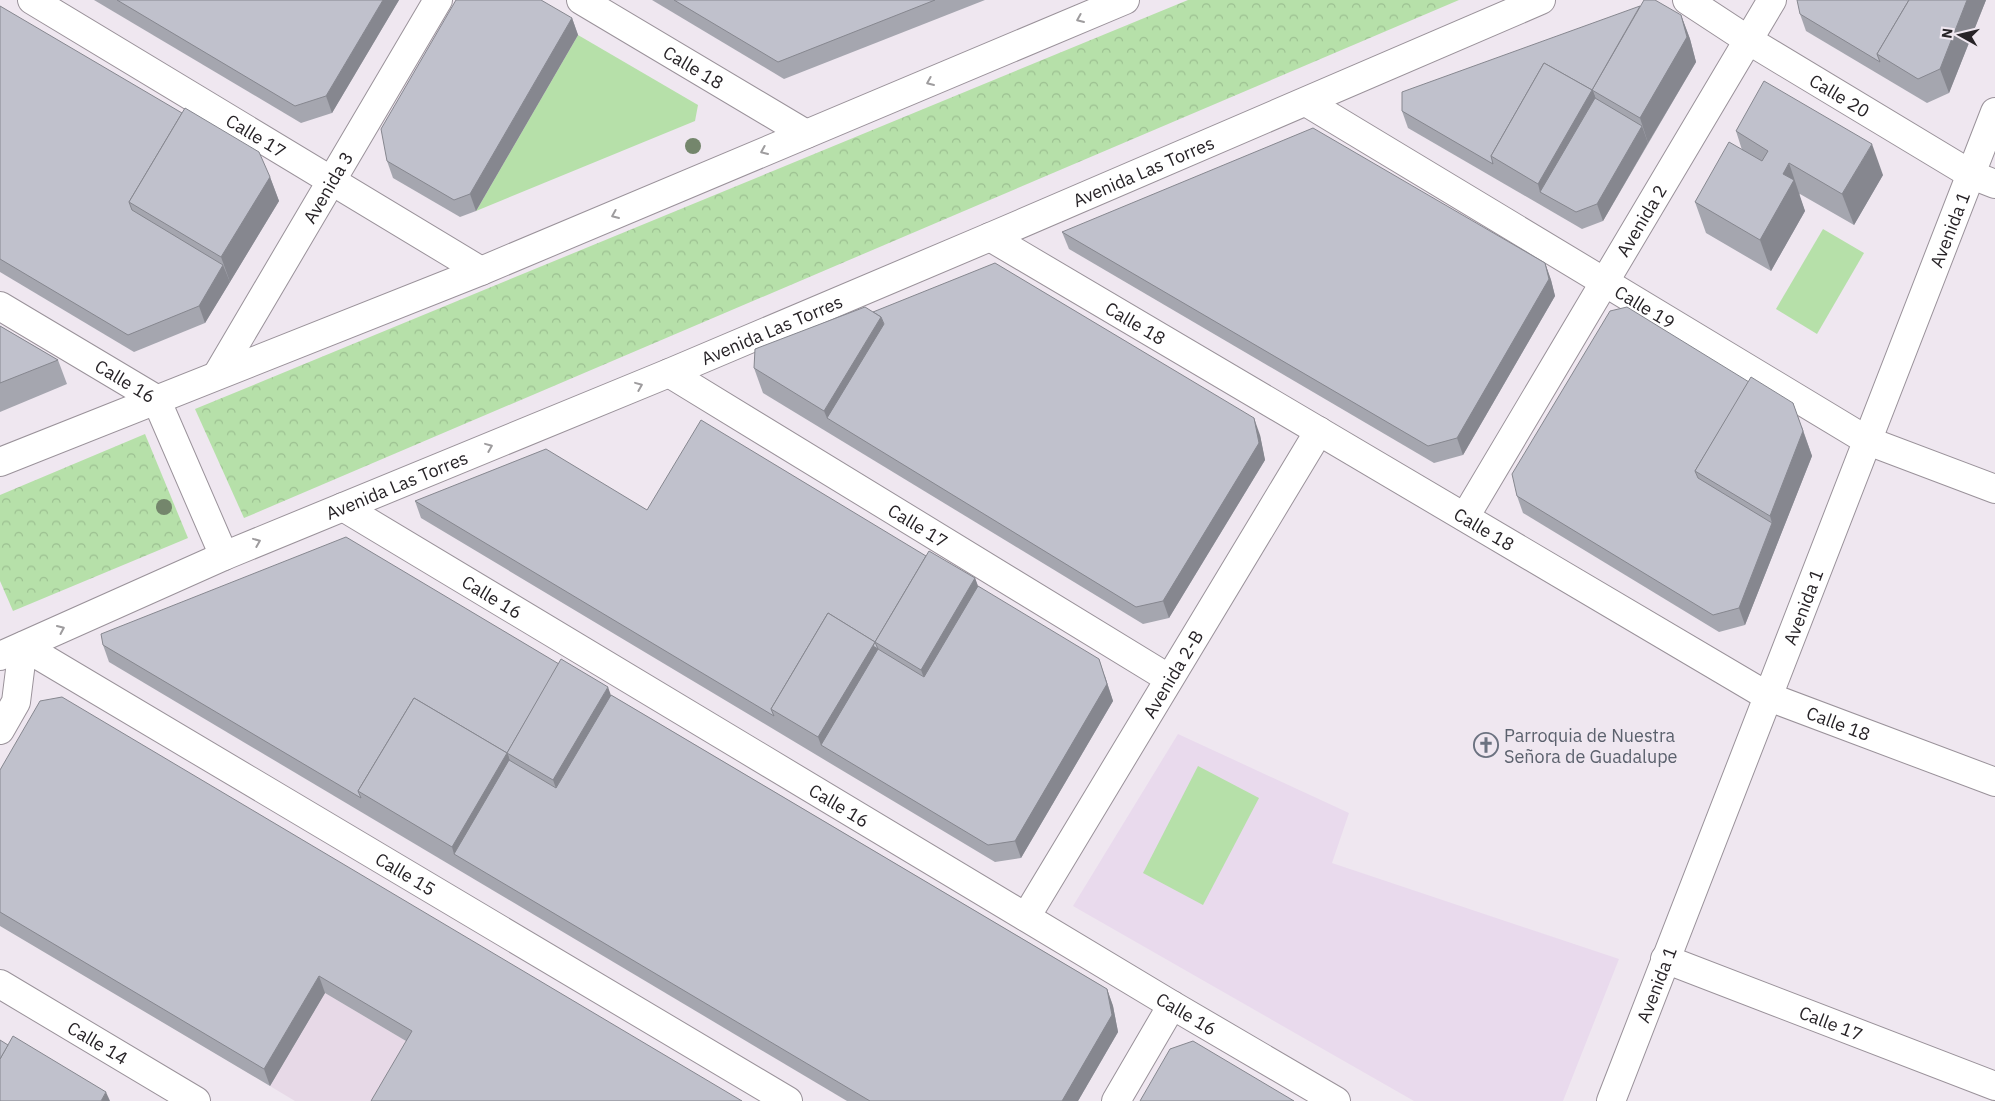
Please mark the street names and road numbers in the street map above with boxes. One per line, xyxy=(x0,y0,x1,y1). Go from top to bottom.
street label: Calle 18 xyxy=(659,40,728,94)
street label: Calle 20 xyxy=(1805,68,1874,122)
street label: Calle 17 xyxy=(222,108,291,162)
street label: Avenida Las Torres xyxy=(1069,131,1217,212)
street label: Avenida 3 xyxy=(298,147,358,227)
street label: Avenida 2 xyxy=(1611,180,1671,260)
street label: Avenida 1 xyxy=(1924,188,1975,271)
street label: Calle 19 xyxy=(1611,280,1679,334)
street label: Avenida Las Torres xyxy=(697,289,846,370)
street label: Calle 18 xyxy=(1101,296,1170,350)
street label: Calle 16 xyxy=(91,354,160,408)
street label: Avenida Las Torres xyxy=(322,446,471,524)
street label: Calle 17 xyxy=(884,498,952,552)
street label: Calle 18 xyxy=(1450,502,1519,556)
street label: Avenida 1 xyxy=(1778,566,1828,648)
street label: Calle 16 xyxy=(458,570,526,624)
street label: Avenida 2-B xyxy=(1137,626,1208,722)
street label: Calle 18 xyxy=(1803,701,1874,746)
street label: Calle 16 xyxy=(805,778,874,832)
street label: Calle 15 xyxy=(371,847,440,900)
street label: Avenida 1 xyxy=(1631,943,1681,1026)
street label: Calle 16 xyxy=(1152,987,1221,1040)
street label: Calle 17 xyxy=(1796,1000,1866,1046)
street label: Calle 14 xyxy=(64,1016,132,1069)

